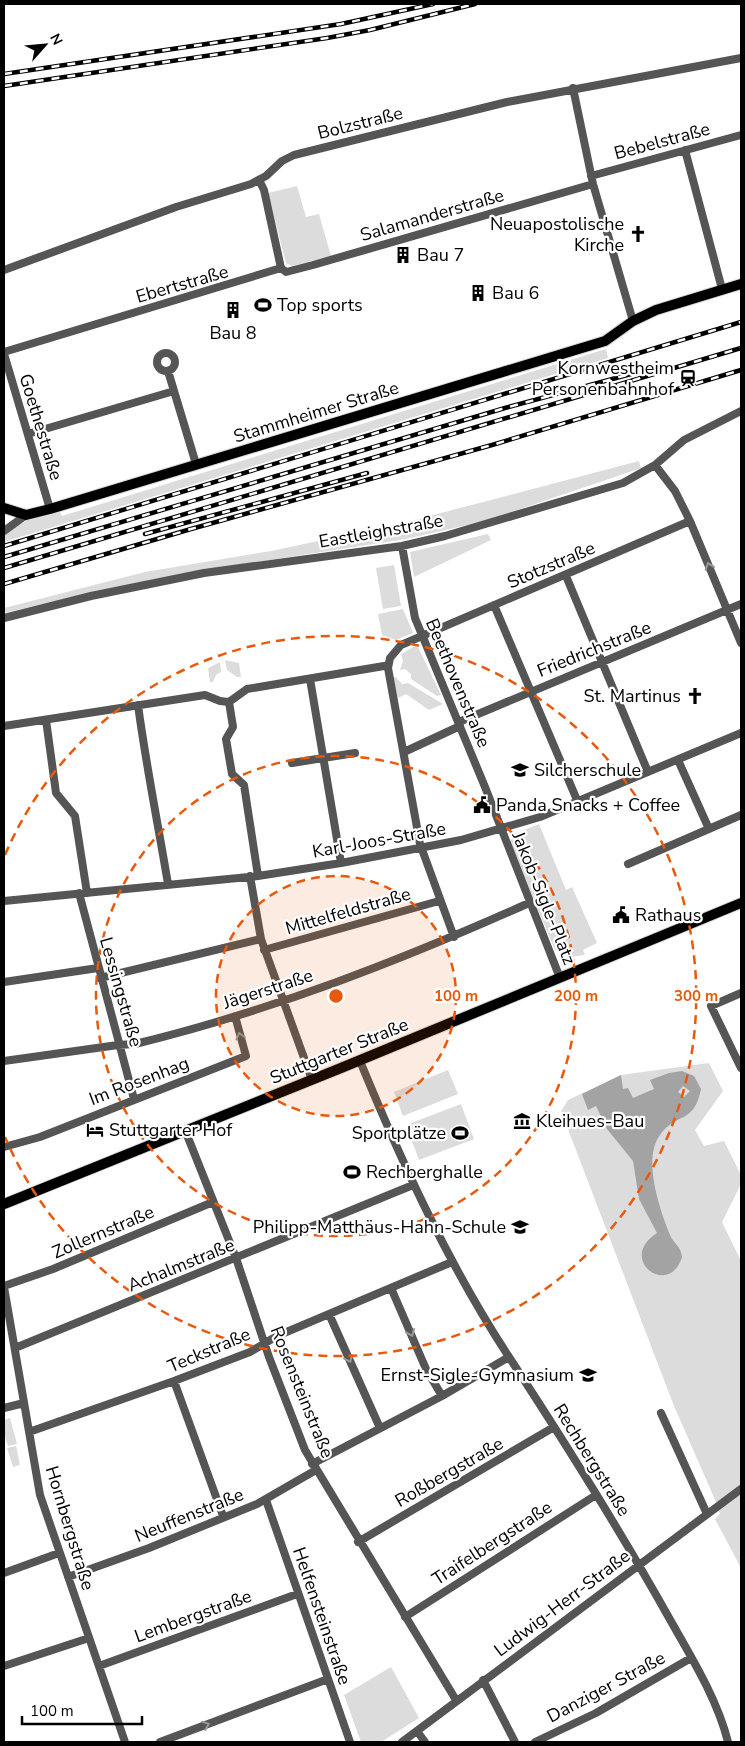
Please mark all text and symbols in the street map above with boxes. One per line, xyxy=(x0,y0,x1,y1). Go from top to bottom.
north arrow xyxy=(20,20,70,70)
text: N xyxy=(45,30,67,48)
street label: Bolzstraße xyxy=(315,101,405,145)
street label: Bebelstraße xyxy=(611,117,713,165)
street label: Salamanderstraße xyxy=(357,183,507,247)
place label: Neuapostolische Kirche xyxy=(490,212,624,257)
church icon: Neuapostolische Kirche xyxy=(628,224,648,244)
place label: Bau 7 xyxy=(417,243,464,267)
building icon: Bau 7 xyxy=(393,245,413,265)
street label: Ebertstraße xyxy=(133,259,231,309)
place label: Bau 6 xyxy=(492,281,539,305)
building icon: Bau 6 xyxy=(468,283,488,303)
place label: Top sports xyxy=(277,293,363,317)
sports icon: Top sports xyxy=(253,295,273,315)
building icon: Bau 8 xyxy=(223,300,243,320)
place label: Bau 8 xyxy=(209,321,257,345)
place label: Kornwestheim Personenbahnhof xyxy=(532,356,675,401)
station icon: Kornwestheim Personenbahnhof xyxy=(678,368,698,388)
street label: Goethestraße xyxy=(13,371,69,483)
street label: Stammheimer Straße xyxy=(230,375,402,449)
street label: Eastleighstraße xyxy=(317,508,445,554)
street label: Stotzstraße xyxy=(503,536,599,594)
one-way arrow xyxy=(704,562,714,570)
street label: Beethovenstraße xyxy=(420,615,496,751)
street label: Friedrichstraße xyxy=(533,615,655,683)
place label: St. Martinus xyxy=(583,684,681,708)
church icon: St. Martinus xyxy=(685,686,705,706)
place label: Silcherschule xyxy=(534,758,641,782)
school or university icon: Silcherschule xyxy=(510,760,530,780)
place label: Panda Snacks + Coffee xyxy=(496,793,680,817)
public building icon: Panda Snacks + Coffee xyxy=(472,795,492,815)
street label: Karl-Joos-Straße xyxy=(310,816,448,864)
street label: Jakob-Sigle-Platz xyxy=(506,827,582,968)
street label: Mittelfeldstraße xyxy=(283,882,413,940)
place label: Rathaus xyxy=(635,903,701,927)
public building icon: Rathaus xyxy=(611,905,631,925)
street label: Lessingstraße xyxy=(94,934,148,1050)
street label: Jägerstraße xyxy=(219,963,316,1015)
text: 100 m xyxy=(434,986,478,1006)
text: 200 m xyxy=(554,986,598,1006)
text: 300 m xyxy=(674,986,718,1006)
centre of rings xyxy=(327,987,345,1005)
street label: Stuttgarter Straße xyxy=(266,1012,412,1090)
one-way arrow xyxy=(236,1032,246,1040)
street label: Im Rosenhag xyxy=(86,1051,192,1111)
place label: Kleihues-Bau xyxy=(536,1109,644,1133)
museum icon: Kleihues-Bau xyxy=(512,1111,532,1131)
place label: Stuttgarter Hof xyxy=(109,1118,233,1142)
hotel icon: Stuttgarter Hof xyxy=(85,1120,105,1140)
place label: Sportplätze xyxy=(352,1121,446,1145)
sports icon: Sportplätze xyxy=(450,1123,470,1143)
place label: Rechberghalle xyxy=(366,1160,483,1184)
sports icon: Rechberghalle xyxy=(342,1162,362,1182)
street label: Zollernstraße xyxy=(48,1200,158,1264)
place label: Philipp-Matthäus-Hahn-Schule xyxy=(253,1215,506,1239)
school or university icon: Philipp-Matthäus-Hahn-Schule xyxy=(510,1217,530,1237)
street label: Achalmstraße xyxy=(124,1233,238,1297)
street label: Teckstraße xyxy=(164,1322,254,1378)
street label: Rosensteinstraße xyxy=(265,1322,339,1462)
one-way arrow xyxy=(404,1328,415,1337)
one-way arrow xyxy=(342,1354,353,1363)
place label: Ernst-Sigle-Gymnasium xyxy=(381,1363,574,1387)
school or university icon: Ernst-Sigle-Gymnasium xyxy=(578,1365,598,1385)
street label: Rechbergstraße xyxy=(548,1399,636,1521)
street label: Roßbergstraße xyxy=(390,1431,508,1513)
street label: Hornbergstraße xyxy=(40,1463,100,1593)
street label: Neuffenstraße xyxy=(131,1482,247,1548)
street label: Traifelbergstraße xyxy=(427,1495,557,1591)
street label: Helfensteinstraße xyxy=(287,1544,357,1688)
street label: Ludwig-Herr-Straße xyxy=(489,1544,635,1662)
street label: Lembergstraße xyxy=(131,1584,255,1648)
street label: Danziger Straße xyxy=(543,1646,669,1728)
scale bar xyxy=(22,1694,142,1726)
text: 100 m xyxy=(30,1701,74,1721)
one-way arrow xyxy=(201,1721,210,1731)

